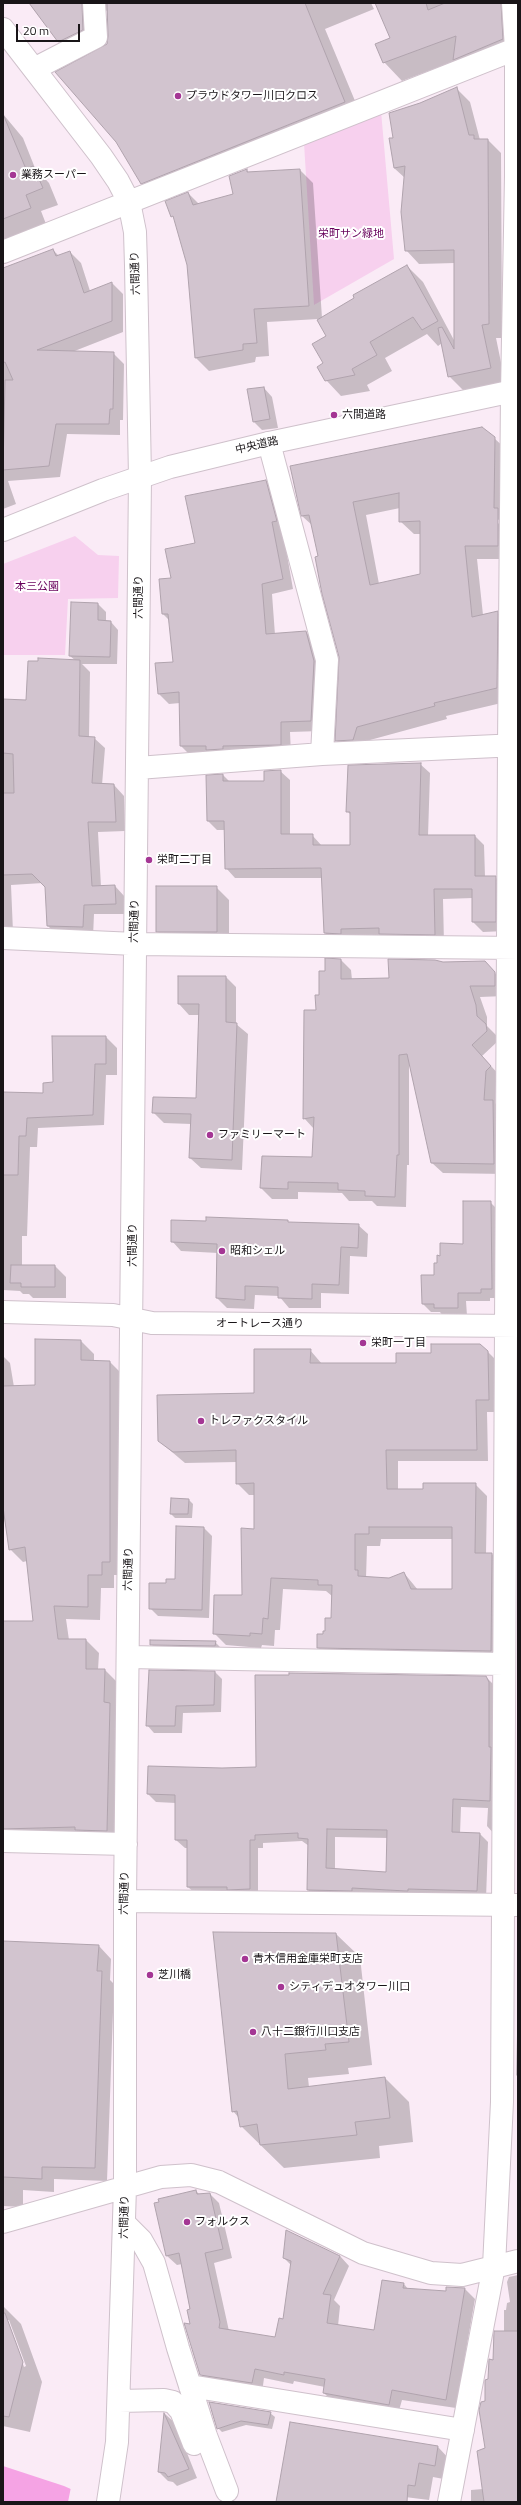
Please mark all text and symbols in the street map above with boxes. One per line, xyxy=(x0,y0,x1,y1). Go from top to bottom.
scale bar xyxy=(18,16,82,42)
text: 20 m xyxy=(23,21,49,40)
place label: プラウドタワー川口クロス xyxy=(186,89,318,103)
marker: プラウドタワー川口クロス xyxy=(173,91,183,101)
place label: 業務スーパー xyxy=(21,168,87,182)
marker: 業務スーパー xyxy=(8,170,18,180)
park label: 栄町サン緑地 xyxy=(318,227,384,241)
street label: 六間通り xyxy=(129,251,143,295)
place label: 六間道路 xyxy=(342,408,386,422)
marker: 六間道路 xyxy=(329,410,339,420)
street label: 中央道路 xyxy=(234,435,280,457)
street label: 六間通り xyxy=(132,575,146,619)
park label: 本三公園 xyxy=(15,580,59,594)
place label: 栄町二丁目 xyxy=(157,853,212,867)
marker: 栄町二丁目 xyxy=(144,855,154,865)
street label: 六間通り xyxy=(128,899,142,943)
place label: ファミリーマート xyxy=(218,1128,306,1142)
marker: ファミリーマート xyxy=(205,1130,215,1140)
street label: 六間通り xyxy=(126,1223,140,1267)
place label: 昭和シェル xyxy=(230,1244,285,1258)
marker: 昭和シェル xyxy=(217,1246,227,1256)
street label: オートレース通り xyxy=(216,1317,304,1331)
place label: 栄町一丁目 xyxy=(371,1336,426,1350)
marker: 栄町一丁目 xyxy=(358,1338,368,1348)
place label: トレファクスタイル xyxy=(209,1414,308,1428)
marker: トレファクスタイル xyxy=(196,1416,206,1426)
street label: 六間通り xyxy=(122,1547,136,1591)
street label: 六間通り xyxy=(118,1871,132,1915)
place label: 青木信用金庫栄町支店 xyxy=(253,1952,363,1966)
marker: 青木信用金庫栄町支店 xyxy=(240,1954,250,1964)
place label: 芝川橋 xyxy=(158,1968,191,1982)
marker: 芝川橋 xyxy=(145,1970,155,1980)
place label: シティデュオタワー川口 xyxy=(289,1980,410,1994)
marker: シティデュオタワー川口 xyxy=(276,1982,286,1992)
place label: 八十二銀行川口支店 xyxy=(261,2025,360,2039)
marker: 八十二銀行川口支店 xyxy=(248,2027,258,2037)
street label: 六間通り xyxy=(118,2195,132,2239)
place label: フォルクス xyxy=(195,2215,250,2229)
marker: フォルクス xyxy=(182,2217,192,2227)

